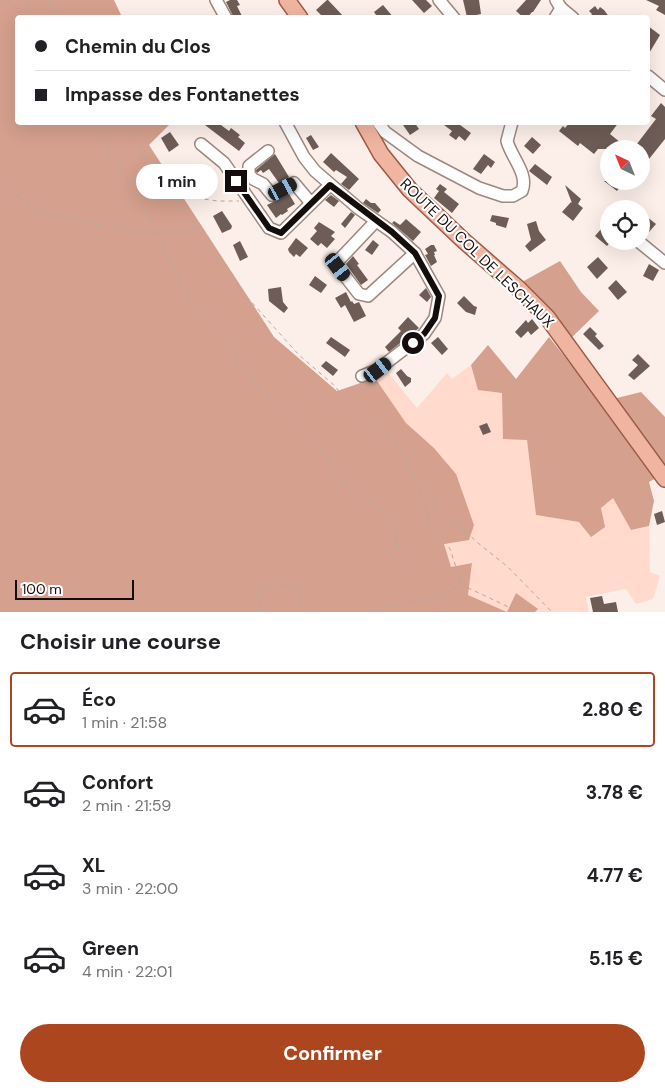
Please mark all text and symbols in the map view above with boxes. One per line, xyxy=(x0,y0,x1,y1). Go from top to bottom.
text: Chemin du Clos xyxy=(65,34,211,59)
text: Impasse des Fontanettes xyxy=(65,82,300,107)
north arrow xyxy=(600,140,650,190)
map controls xyxy=(600,140,650,250)
callout: 1 min xyxy=(136,164,218,198)
route end xyxy=(225,170,247,192)
text: 1 min xyxy=(158,171,196,192)
street label: ROUTE DU COL DE LESCHAUX xyxy=(396,174,558,332)
car xyxy=(266,175,299,203)
button: locate xyxy=(600,200,650,250)
car xyxy=(322,251,353,283)
route start xyxy=(402,332,424,354)
car xyxy=(361,355,394,385)
scale bar xyxy=(15,577,134,600)
text: 100 m xyxy=(22,580,62,598)
text: Choisir une course xyxy=(20,627,221,656)
icon: car xyxy=(22,687,67,732)
text: Éco xyxy=(82,687,116,712)
text: 2.80 € xyxy=(582,697,643,722)
text: 1 min · 21:58 xyxy=(82,712,167,733)
icon: car xyxy=(22,770,67,815)
text: Confort xyxy=(82,770,154,795)
text: 3.78 € xyxy=(586,780,643,805)
text: 2 min · 21:59 xyxy=(82,795,171,816)
icon: car xyxy=(22,853,67,898)
text: XL xyxy=(82,853,105,878)
text: 4.77 € xyxy=(587,863,643,888)
text: 3 min · 22:00 xyxy=(82,878,178,899)
icon: car xyxy=(22,936,67,981)
text: Green xyxy=(82,936,139,961)
text: 5.15 € xyxy=(589,946,643,971)
text: 4 min · 22:01 xyxy=(82,961,173,982)
button: Confirmer xyxy=(20,1024,645,1082)

